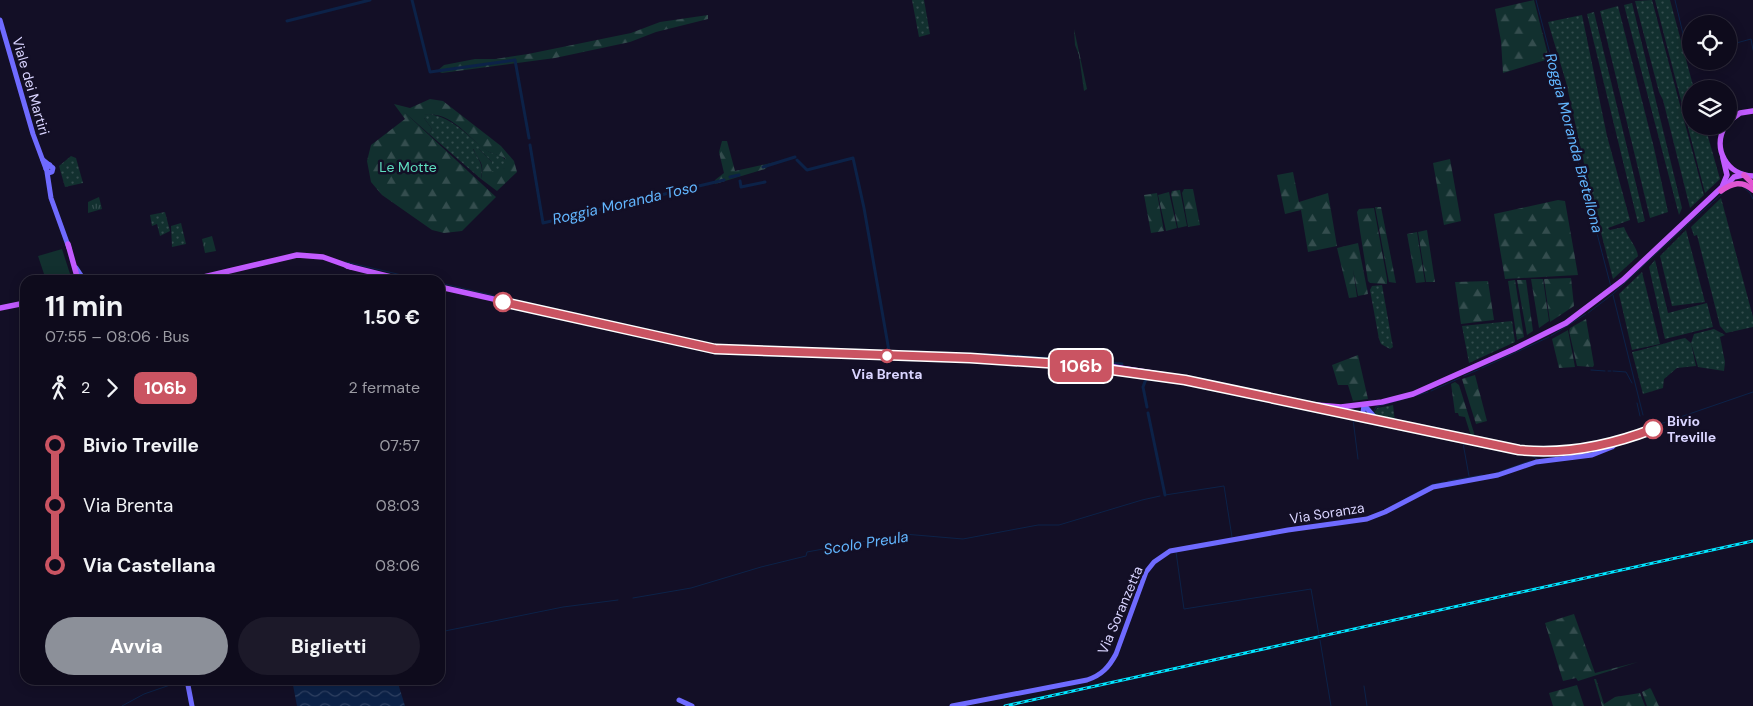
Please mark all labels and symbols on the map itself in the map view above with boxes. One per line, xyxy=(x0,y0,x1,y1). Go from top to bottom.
street label: Viale dei Martiri xyxy=(8,35,54,137)
water label: Roggia Moranda Bretellona xyxy=(1540,51,1608,235)
park label: Le Motte xyxy=(379,158,437,176)
water label: Roggia Moranda Toso xyxy=(550,177,700,229)
unlabelled marker xyxy=(493,292,513,312)
marker: Via Brenta xyxy=(880,349,894,363)
line badge: 106b xyxy=(1046,350,1116,382)
place label: Via Brenta xyxy=(851,365,923,383)
place label: Bivio Treville xyxy=(1667,412,1716,446)
marker: Bivio Treville xyxy=(1643,419,1663,439)
street label: Via Soranza xyxy=(1288,498,1366,528)
water label: Scolo Preula xyxy=(822,526,910,560)
street label: Via Soranzetta xyxy=(1093,563,1147,657)

